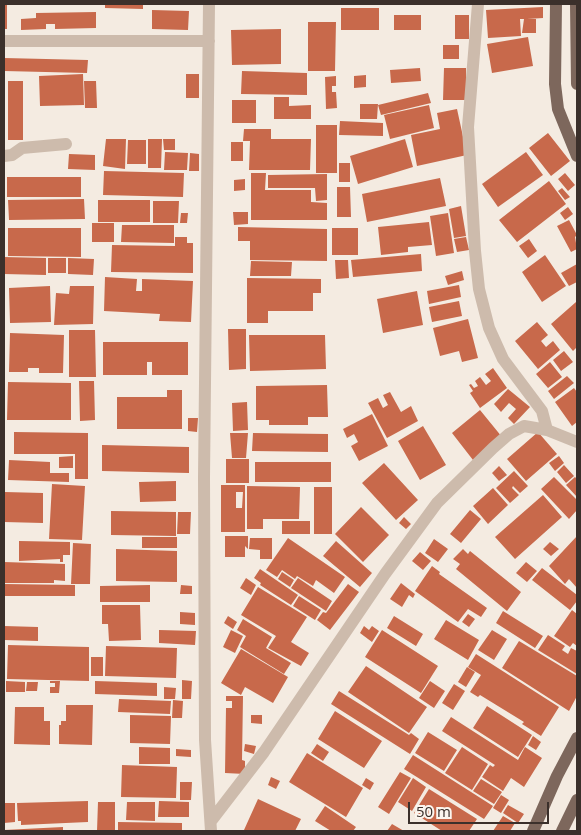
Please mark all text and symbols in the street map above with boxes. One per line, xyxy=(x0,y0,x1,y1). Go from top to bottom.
scale bar xyxy=(411,792,552,824)
text: 50 m xyxy=(416,801,451,821)

